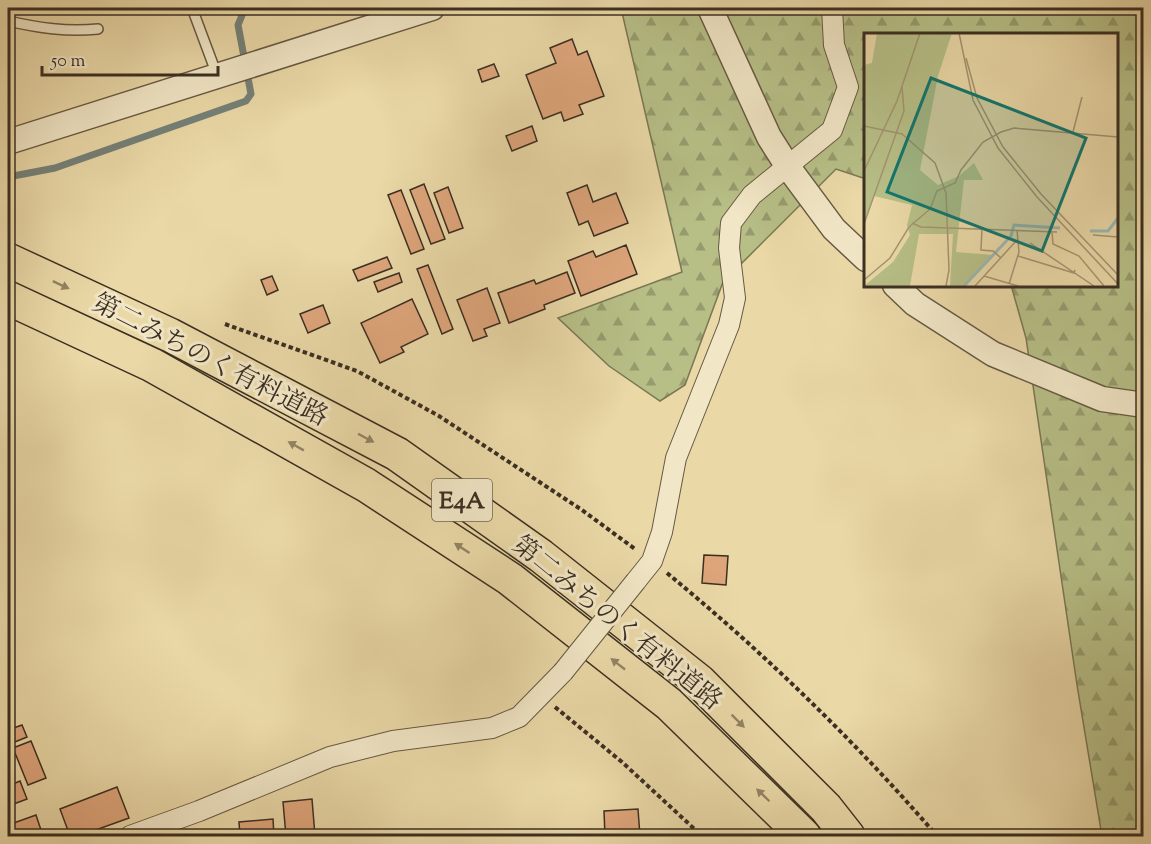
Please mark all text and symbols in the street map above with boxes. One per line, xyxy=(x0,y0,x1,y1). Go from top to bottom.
inset map xyxy=(864,33,1118,286)
scale bar xyxy=(42,39,218,77)
text: 50 m xyxy=(50,49,86,75)
one-way arrow xyxy=(52,280,69,289)
street label: 第二みちのく有料道路 xyxy=(86,286,334,437)
one-way arrow xyxy=(358,433,375,443)
one-way arrow xyxy=(287,441,304,451)
road number: E4A xyxy=(432,479,492,521)
street label: 第二みちのく有料道路 xyxy=(504,528,729,720)
one-way arrow xyxy=(454,543,470,554)
one-way arrow xyxy=(611,659,626,671)
one-way arrow xyxy=(730,713,744,727)
one-way arrow xyxy=(756,789,770,803)

